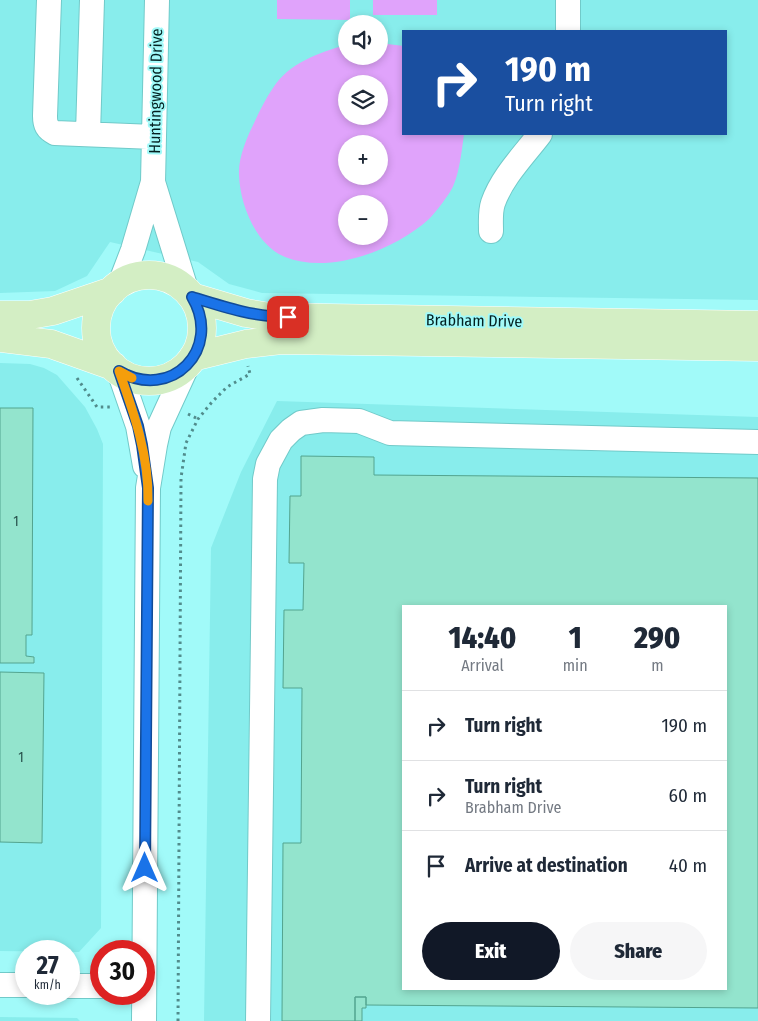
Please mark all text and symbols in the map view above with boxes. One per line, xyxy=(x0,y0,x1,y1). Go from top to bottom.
map controls xyxy=(338,15,388,245)
button: sound xyxy=(338,15,388,65)
street label: Huntingwood Drive xyxy=(145,28,166,154)
text: 190 m xyxy=(505,48,591,90)
icon: right xyxy=(422,50,487,115)
button: layers xyxy=(338,75,388,125)
text: Turn right xyxy=(505,90,593,117)
button: + xyxy=(338,135,388,185)
button: − xyxy=(338,195,388,245)
pin xyxy=(267,296,309,338)
icon: arrive xyxy=(274,303,302,331)
street label: Brabham Drive xyxy=(426,310,522,331)
house number: 1 xyxy=(13,513,19,530)
text: 14:40 xyxy=(448,620,516,656)
text: 1 xyxy=(569,620,582,656)
text: 290 xyxy=(634,620,681,656)
text: Arrival xyxy=(461,656,504,675)
text: min xyxy=(563,656,588,675)
text: m xyxy=(651,656,663,675)
icon: right xyxy=(422,712,450,740)
text: Turn right xyxy=(465,714,542,737)
text: 190 m xyxy=(661,714,707,737)
house number: 1 xyxy=(18,749,24,766)
text: Turn right xyxy=(465,775,542,798)
icon: right xyxy=(422,782,450,810)
text: 60 m xyxy=(669,784,707,807)
text: Brabham Drive xyxy=(465,798,561,817)
position arrow xyxy=(118,841,170,893)
icon: arrive xyxy=(422,852,450,880)
text: Arrive at destination xyxy=(465,854,628,877)
text: 40 m xyxy=(669,854,707,877)
button: Exit xyxy=(422,922,560,980)
button: Share xyxy=(570,922,707,980)
speed limit sign: 30 xyxy=(90,940,155,1005)
text: 27 xyxy=(36,951,59,981)
text: km/h xyxy=(34,978,61,992)

